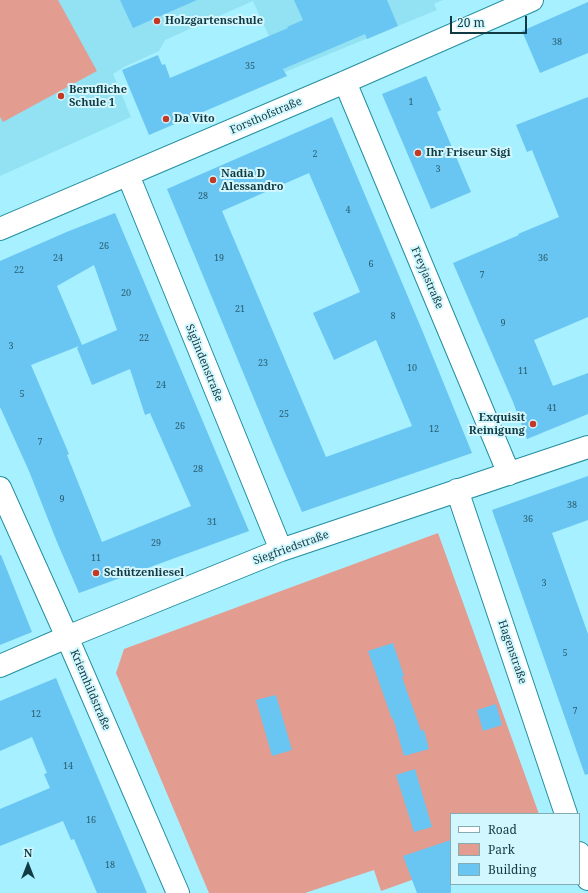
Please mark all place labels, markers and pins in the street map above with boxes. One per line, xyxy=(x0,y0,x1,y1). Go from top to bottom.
place label: Holzgartenschule xyxy=(165,14,263,28)
marker: Holzgartenschule xyxy=(152,16,162,26)
place label: Berufliche Schule 1 xyxy=(69,83,127,109)
marker: Berufliche Schule 1 xyxy=(56,91,66,101)
place label: Da Vito xyxy=(174,112,215,126)
marker: Da Vito xyxy=(161,114,171,124)
place label: Ihr Friseur Sigi xyxy=(426,146,511,160)
marker: Ihr Friseur Sigi xyxy=(413,148,423,158)
place label: Nadia D Alessandro xyxy=(221,167,284,193)
marker: Nadia D Alessandro xyxy=(208,175,218,185)
place label: Exquisit Reinigung xyxy=(469,411,525,437)
marker: Exquisit Reinigung xyxy=(528,419,538,429)
place label: Schützenliesel xyxy=(104,566,184,580)
marker: Schützenliesel xyxy=(91,568,101,578)

